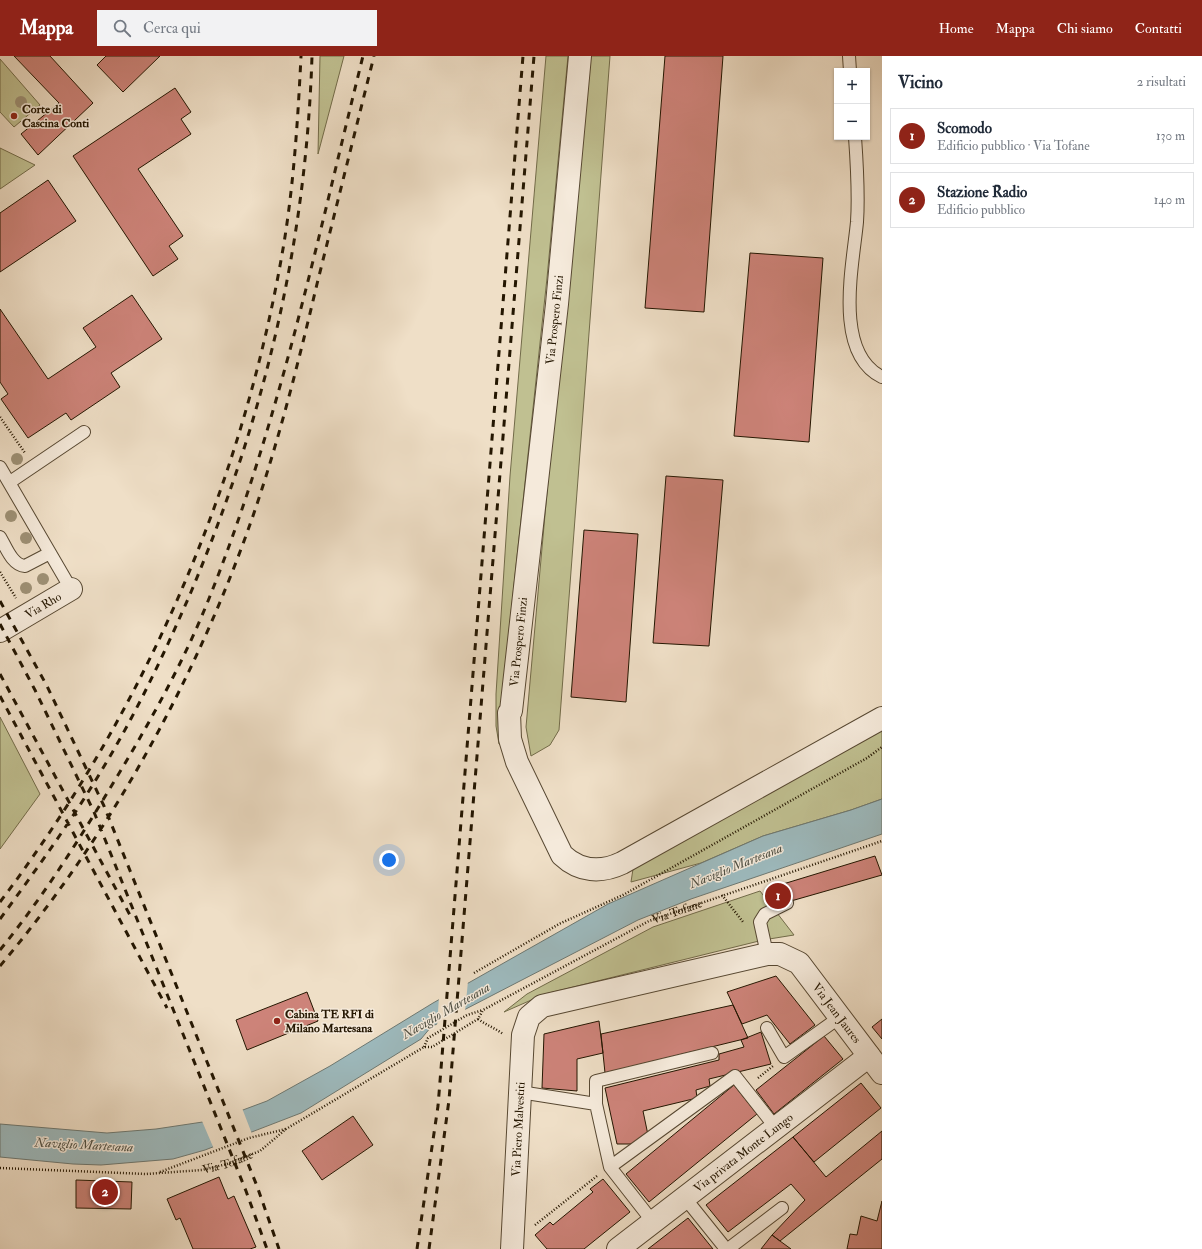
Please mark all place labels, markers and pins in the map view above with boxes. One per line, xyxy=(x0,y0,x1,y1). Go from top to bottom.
place label: Corte di Cascina Conti xyxy=(22,102,90,131)
marker: Corte di Cascina Conti xyxy=(9,111,19,121)
pin: 1 xyxy=(765,881,791,911)
place label: Cabina TE RFI di Milano Martesana xyxy=(284,1007,375,1036)
marker: Cabina TE RFI di Milano Martesana xyxy=(272,1016,282,1026)
pin: 2 xyxy=(92,1177,118,1207)

